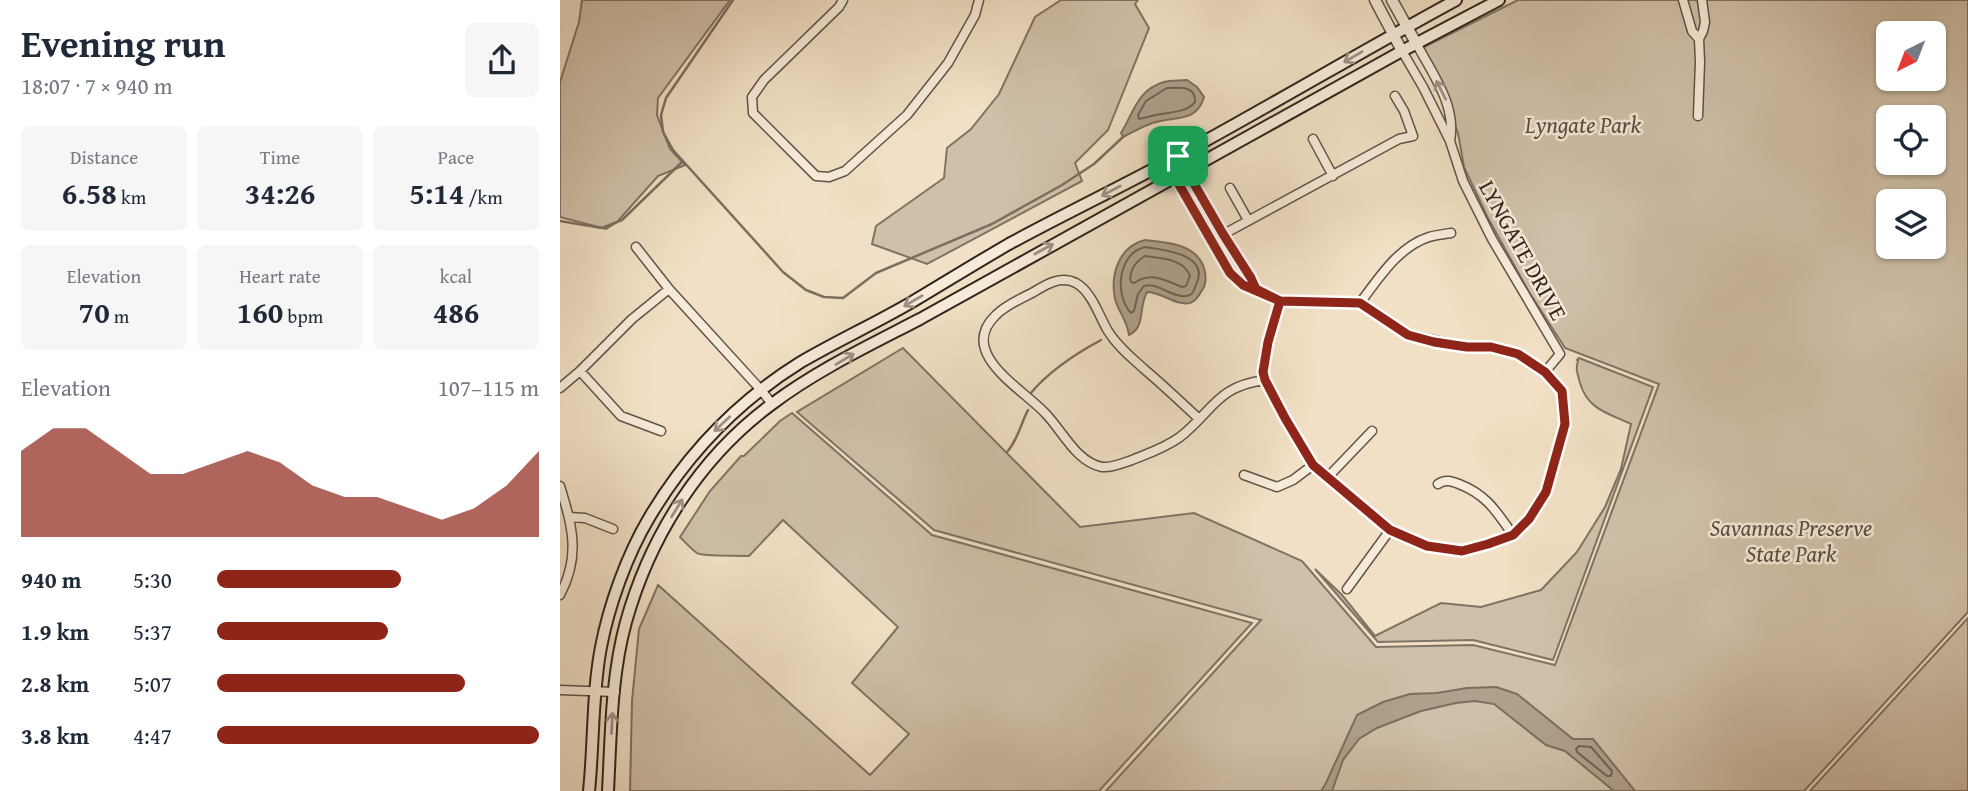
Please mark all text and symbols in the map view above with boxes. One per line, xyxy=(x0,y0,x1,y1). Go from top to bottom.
text: Evening run xyxy=(21,15,225,71)
north arrow xyxy=(1876,21,1946,91)
map controls xyxy=(1876,21,1946,259)
button: share xyxy=(465,23,539,97)
one-way arrow xyxy=(1343,51,1364,64)
text: 18:07 · 7 × 940 m xyxy=(21,69,173,102)
one-way arrow xyxy=(1433,80,1447,101)
button: locate xyxy=(1876,105,1946,175)
park label: Lyngate Park xyxy=(1524,108,1641,141)
pin xyxy=(1148,126,1208,186)
icon: arrive xyxy=(1159,137,1197,175)
text: Distance xyxy=(70,143,138,171)
text: Time xyxy=(260,143,300,171)
text: Pace xyxy=(438,143,474,171)
text: 6.58 xyxy=(62,171,117,215)
text: 34:26 xyxy=(245,171,315,215)
text: 5:14 xyxy=(409,171,464,215)
street label: LYNGATE DRIVE xyxy=(1471,174,1576,326)
text: km xyxy=(117,183,146,211)
text: /km xyxy=(464,183,503,211)
one-way arrow xyxy=(1102,184,1122,198)
button: layers xyxy=(1876,189,1946,259)
one-way arrow xyxy=(1034,242,1054,256)
text: Elevation xyxy=(67,262,141,290)
text: Heart rate xyxy=(239,262,321,290)
text: kcal xyxy=(440,262,472,290)
text: 70 xyxy=(79,290,110,334)
text: 160 xyxy=(237,290,283,334)
text: 486 xyxy=(433,290,479,334)
one-way arrow xyxy=(903,294,923,308)
text: m xyxy=(110,302,129,330)
text: bpm xyxy=(283,302,323,330)
one-way arrow xyxy=(835,352,855,366)
text: Elevation xyxy=(21,371,111,404)
text: 107–115 m xyxy=(438,371,539,404)
one-way arrow xyxy=(713,416,731,432)
one-way arrow xyxy=(671,498,685,518)
park label: Savannas Preserve State Park xyxy=(1710,511,1872,570)
text: 940 m xyxy=(21,563,82,596)
text: 5:30 xyxy=(133,563,172,596)
text: 1.9 km xyxy=(21,615,89,648)
text: 5:37 xyxy=(133,615,172,648)
text: 2.8 km xyxy=(21,667,89,700)
text: 5:07 xyxy=(133,667,172,700)
one-way arrow xyxy=(606,712,619,735)
text: 3.8 km xyxy=(21,719,89,752)
text: 4:47 xyxy=(133,719,172,752)

